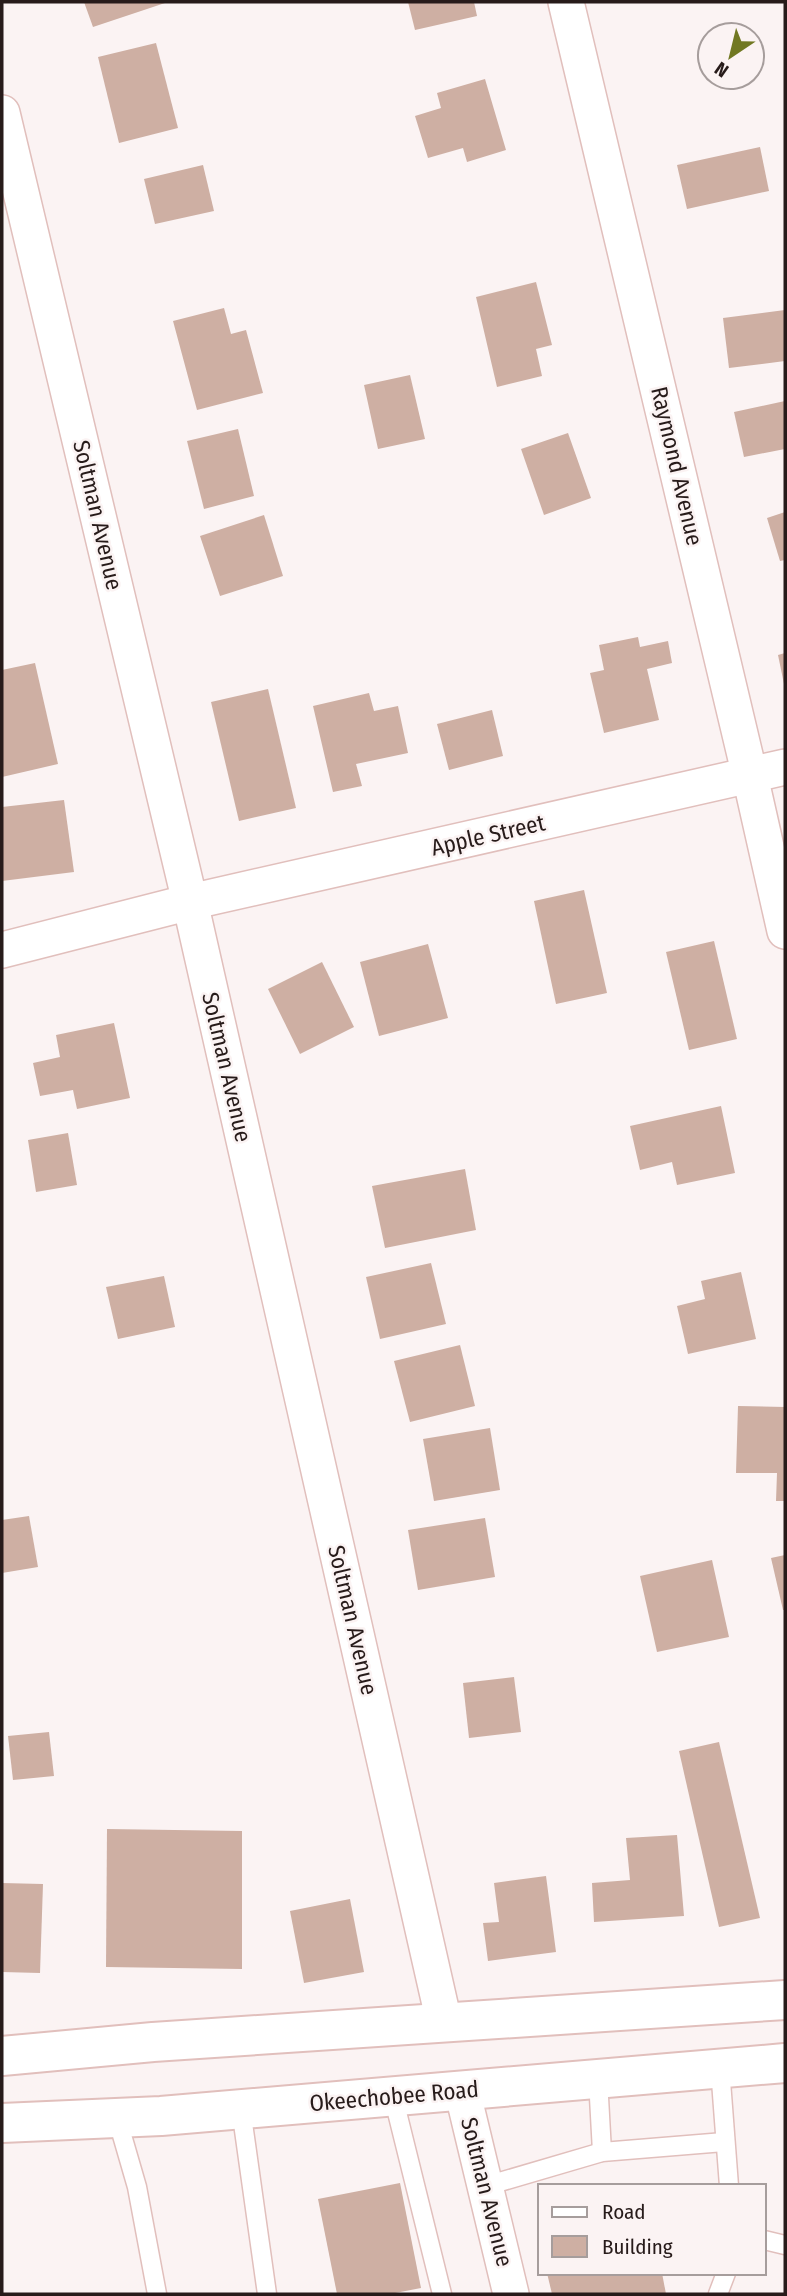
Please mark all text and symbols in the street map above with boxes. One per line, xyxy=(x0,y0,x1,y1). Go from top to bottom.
north arrow xyxy=(696,21,766,91)
text: N xyxy=(710,57,733,82)
street label: Raymond Avenue xyxy=(645,384,709,548)
street label: Soltman Avenue xyxy=(67,437,129,593)
street label: Apple Street xyxy=(428,808,548,862)
street label: Soltman Avenue xyxy=(196,989,258,1145)
street label: Soltman Avenue xyxy=(322,1542,384,1698)
street label: Okeechobee Road xyxy=(308,2075,480,2117)
street label: Soltman Avenue xyxy=(455,2115,519,2269)
legend xyxy=(538,2184,766,2275)
text: Road xyxy=(602,2199,646,2225)
text: Building xyxy=(602,2234,673,2260)

